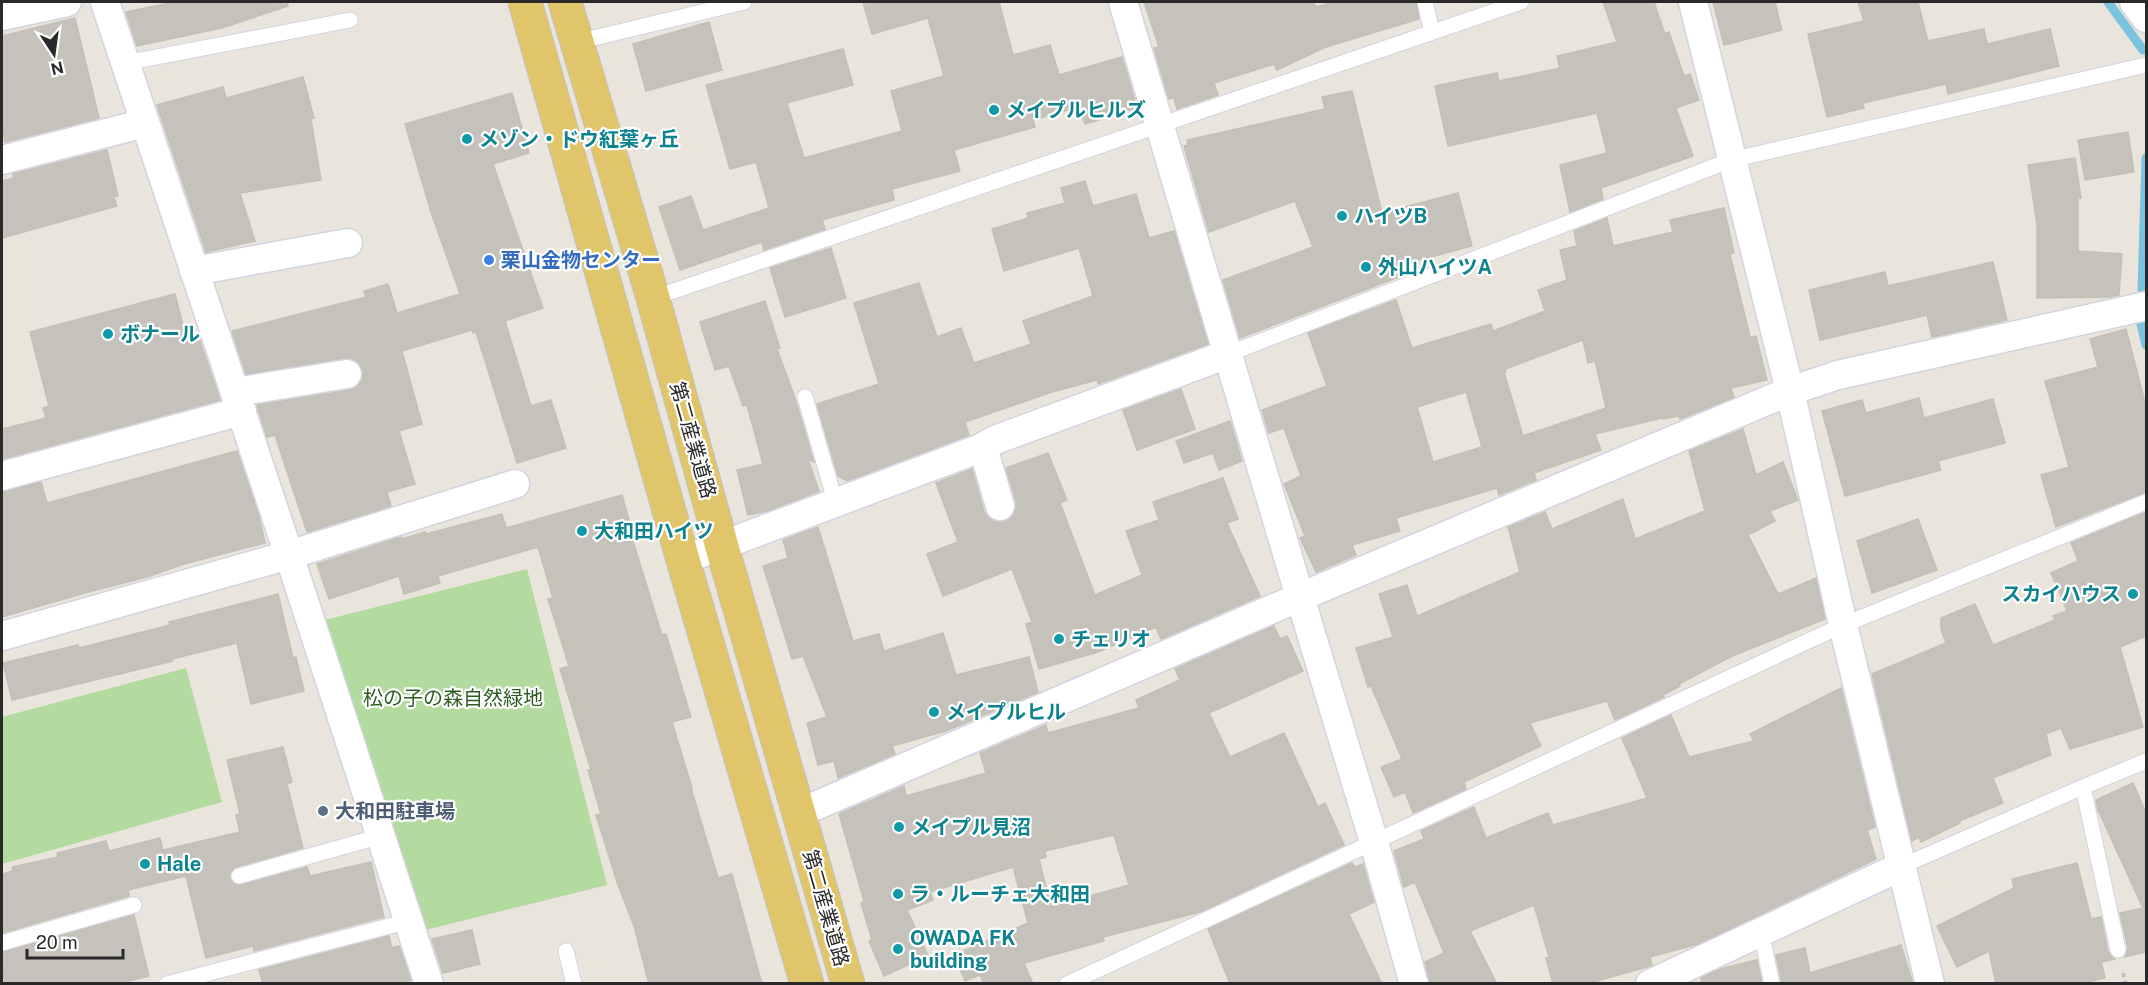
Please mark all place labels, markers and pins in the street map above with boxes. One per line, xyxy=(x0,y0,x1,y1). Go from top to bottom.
place label: メイプルヒルズ xyxy=(1006,98,1146,122)
marker: メイプルヒルズ xyxy=(987,103,1001,117)
place label: メゾン・ドウ紅葉ヶ丘 xyxy=(479,127,679,151)
marker: メゾン・ドウ紅葉ヶ丘 xyxy=(460,132,474,146)
place label: ハイツB xyxy=(1354,204,1427,228)
marker: ハイツB xyxy=(1335,209,1349,223)
place label: 栗山金物センター xyxy=(501,248,661,272)
marker: 栗山金物センター xyxy=(482,253,496,267)
place label: 外山ハイツA xyxy=(1378,255,1492,279)
marker: 外山ハイツA xyxy=(1359,260,1373,274)
place label: ボナール xyxy=(120,322,200,346)
marker: ボナール xyxy=(101,327,115,341)
place label: 大和田ハイツ xyxy=(594,519,714,543)
marker: 大和田ハイツ xyxy=(575,524,589,538)
place label: スカイハウス xyxy=(2001,582,2121,606)
marker: スカイハウス xyxy=(2126,587,2140,601)
place label: チェリオ xyxy=(1071,627,1151,651)
marker: チェリオ xyxy=(1052,632,1066,646)
place label: メイプルヒル xyxy=(946,700,1066,724)
marker: メイプルヒル xyxy=(927,705,941,719)
place label: 大和田駐車場 xyxy=(335,799,455,823)
marker: 大和田駐車場 xyxy=(316,804,330,818)
place label: メイプル見沼 xyxy=(911,815,1031,839)
marker: メイプル見沼 xyxy=(892,820,906,834)
place label: Hale xyxy=(157,852,201,876)
marker: Hale xyxy=(138,857,152,871)
place label: ラ・ルーチェ大和田 xyxy=(910,882,1090,906)
marker: ラ・ルーチェ大和田 xyxy=(891,887,905,901)
place label: OWADA FK building xyxy=(910,926,1016,973)
marker: OWADA FK building xyxy=(891,942,905,956)

